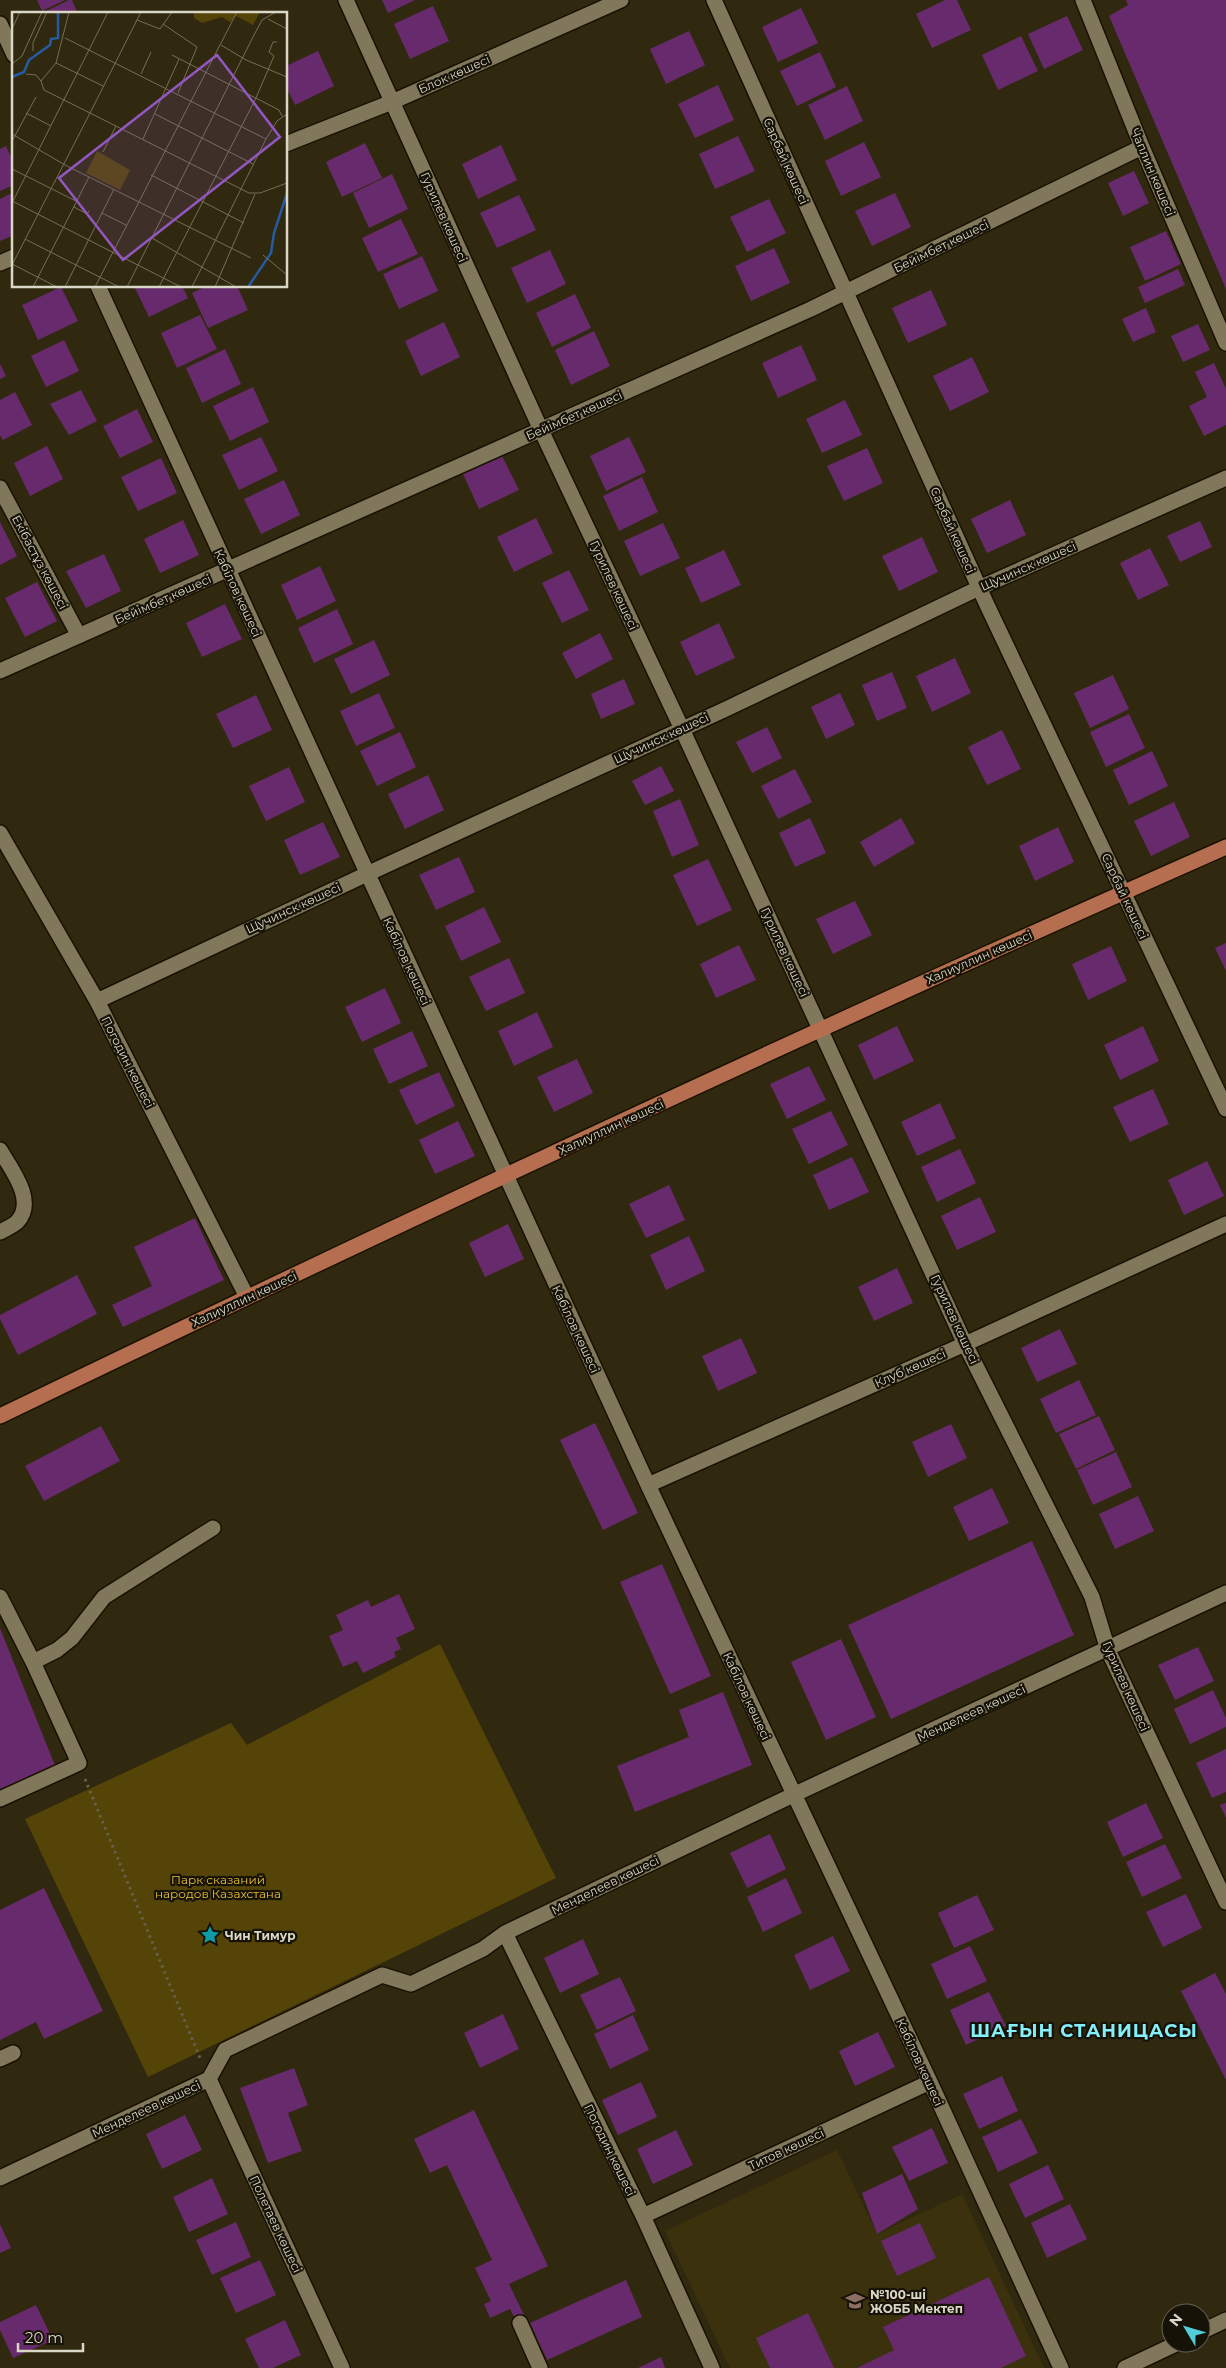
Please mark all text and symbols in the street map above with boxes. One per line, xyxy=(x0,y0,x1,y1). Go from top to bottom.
inset map xyxy=(12,12,288,288)
street label: Блок көшесі xyxy=(416,52,492,96)
street label: Сарбай көшесі xyxy=(760,115,812,207)
street label: Чаплин көшесі xyxy=(1128,126,1178,218)
street label: Гурилев көшесі xyxy=(417,170,471,264)
street label: Бейімбет көшесі xyxy=(891,216,991,276)
street label: Бейімбет көшесі xyxy=(523,387,625,443)
street label: Сарбай көшесі xyxy=(927,484,979,576)
street label: Екібастұз көшесі xyxy=(9,512,71,612)
street label: Гурилев көшесі xyxy=(587,538,641,632)
street label: Щучинск көшесі xyxy=(978,538,1078,594)
street label: Кабілов көшесі xyxy=(211,547,265,639)
street label: Бейімбет көшесі xyxy=(112,571,214,627)
street label: Щучинск көшесі xyxy=(611,709,711,767)
street label: Сарбай көшесі xyxy=(1099,851,1151,941)
street label: Щучинск көшесі xyxy=(243,879,343,937)
street label: Гурилев көшесі xyxy=(758,905,812,999)
street label: Кабілов көшесі xyxy=(380,915,434,1007)
street label: Халиуллин көшесі xyxy=(924,927,1034,987)
street label: Погодин көшесі xyxy=(98,1014,158,1110)
street label: Халиуллин көшесі xyxy=(556,1096,666,1158)
street label: Халиуллин көшесі xyxy=(189,1268,299,1330)
street label: Гурилев көшесі xyxy=(928,1272,982,1366)
street label: Кабілов көшесі xyxy=(549,1283,603,1375)
street label: Клуб көшесі xyxy=(872,1346,948,1390)
street label: Гурилев көшесі xyxy=(1099,1639,1153,1733)
street label: Кабілов көшесі xyxy=(720,1650,774,1742)
street label: Менделеев көшесі xyxy=(914,1681,1028,1745)
street label: Менделеев көшесі xyxy=(549,1852,661,1918)
park label: Парк сказаний народов Казахстана xyxy=(155,1872,281,1901)
place icon: Чин Тимур xyxy=(199,1924,221,1946)
place label: Чин Тимур xyxy=(225,1928,296,1943)
street label: Кабілов көшесі xyxy=(893,2016,947,2108)
district label: ШАҒЫН СТАНИЦАСЫ xyxy=(970,2020,1198,2042)
street label: Менделеев көшесі xyxy=(89,2077,203,2141)
street label: Погодин көшесі xyxy=(581,2101,639,2199)
street label: Титов көшесі xyxy=(746,2125,826,2173)
street label: Полетаев көшесі xyxy=(247,2173,305,2275)
place label: №100-ші ЖОББ Мектеп xyxy=(870,2287,963,2316)
school or university icon: №100-ші ЖОББ Мектеп xyxy=(844,2290,866,2312)
north arrow xyxy=(1161,2303,1211,2353)
text: N xyxy=(1165,2310,1186,2330)
scale bar xyxy=(18,2320,82,2352)
text: 20 m xyxy=(25,2328,63,2347)

